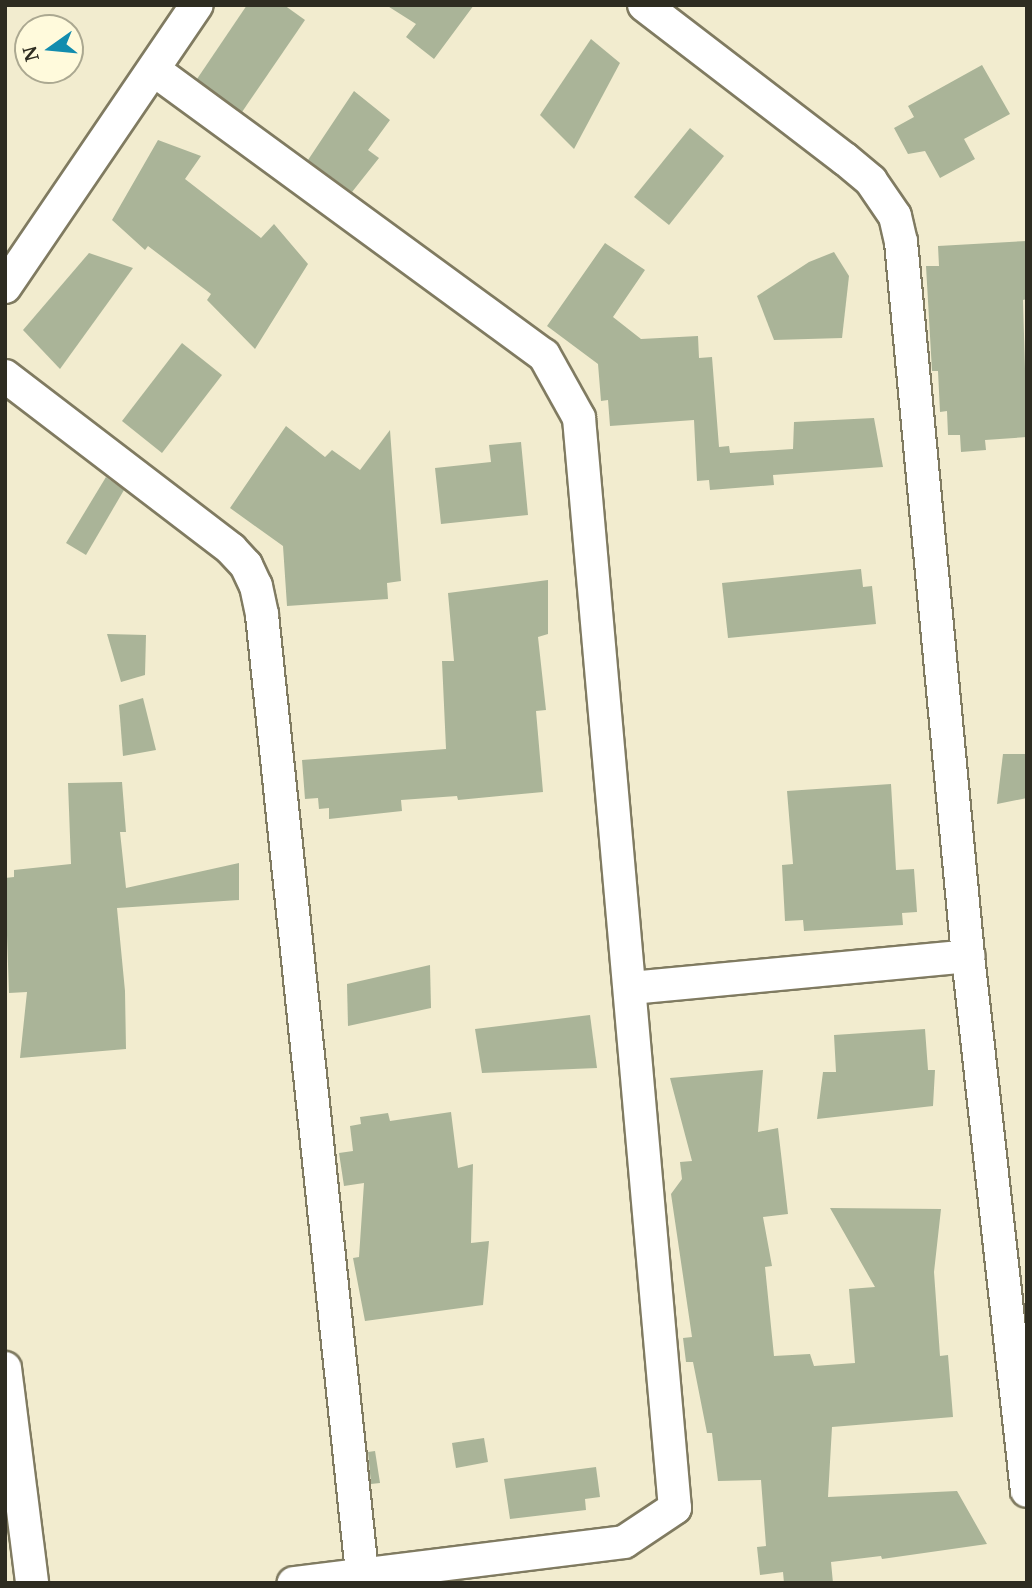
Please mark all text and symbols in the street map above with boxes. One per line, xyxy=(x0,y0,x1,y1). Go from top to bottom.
north arrow xyxy=(14,14,84,84)
text: N xyxy=(16,43,45,65)

